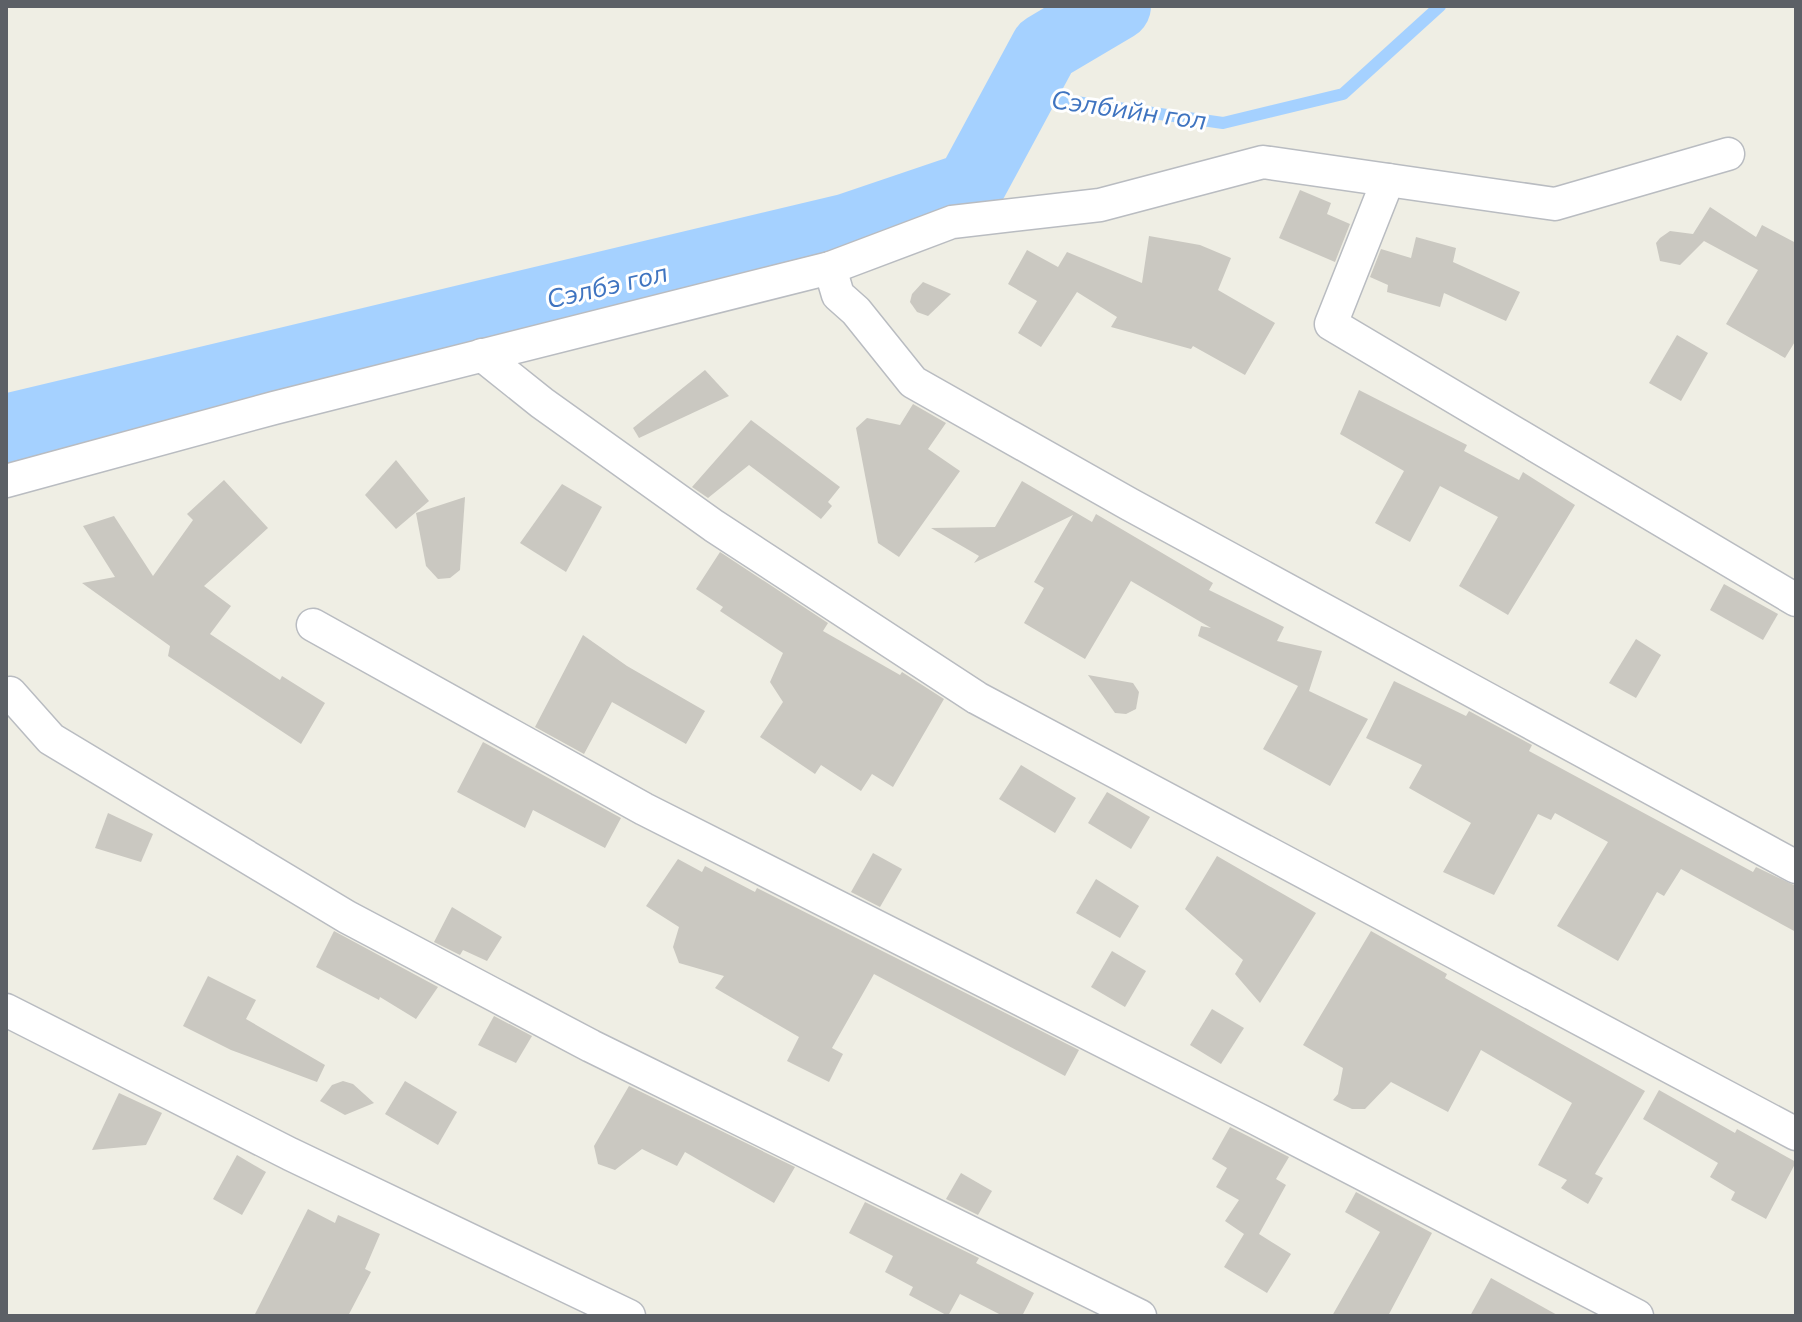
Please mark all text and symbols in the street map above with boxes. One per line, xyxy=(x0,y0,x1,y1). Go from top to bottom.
water label: Сэлбийн гол xyxy=(1049,82,1209,137)
water label: Сэлбэ гол xyxy=(543,256,671,315)

